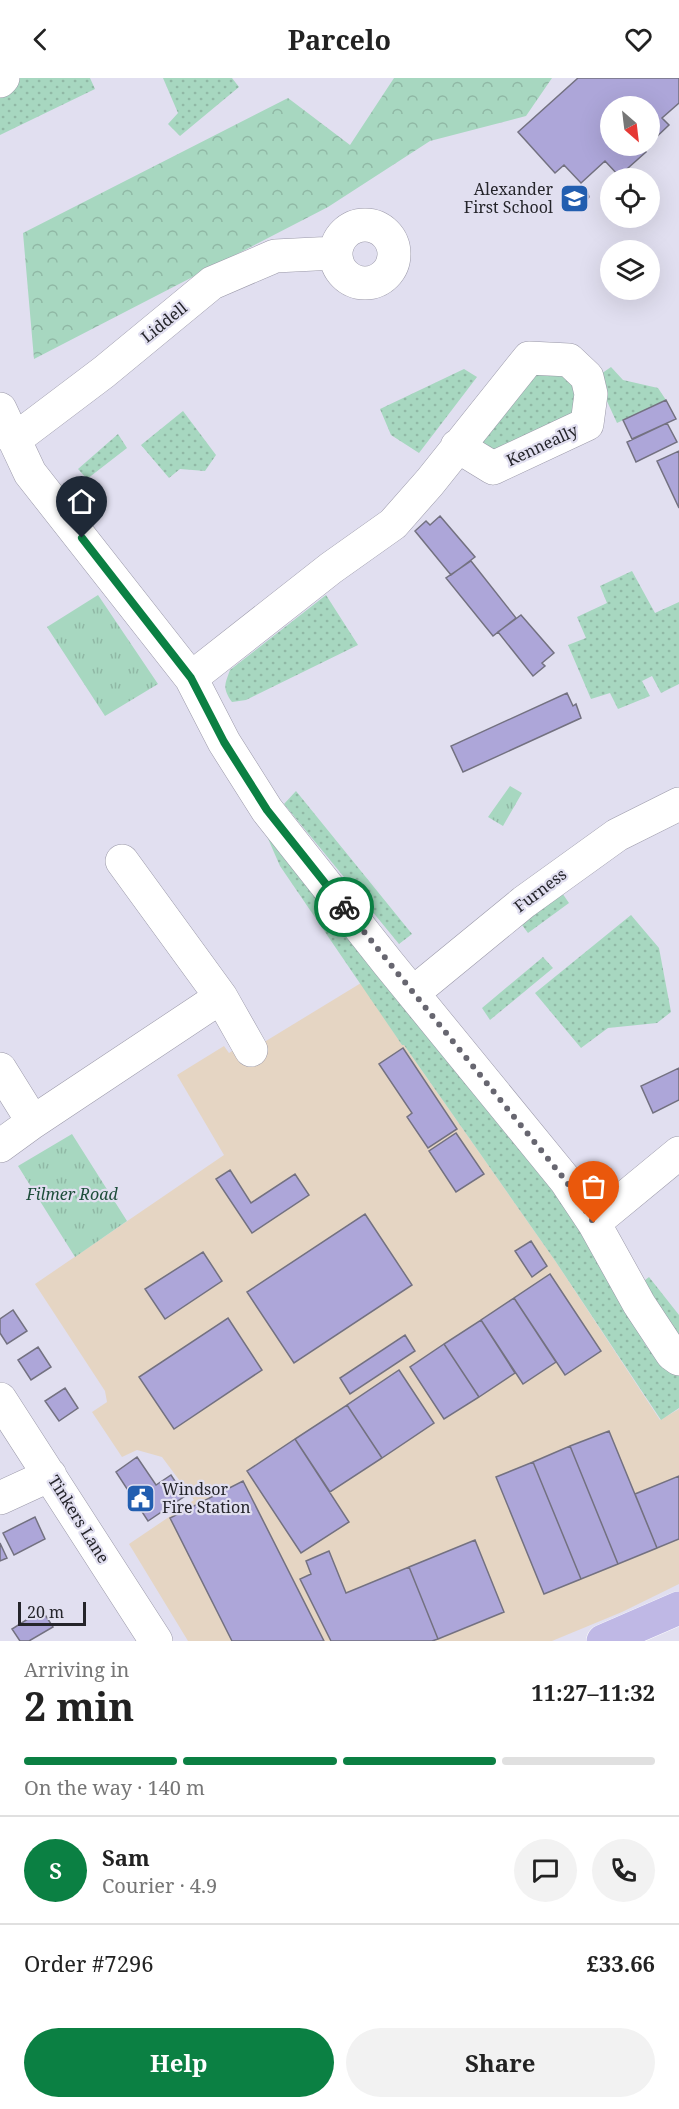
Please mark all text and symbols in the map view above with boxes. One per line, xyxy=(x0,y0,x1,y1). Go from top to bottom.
text: Parcelo xyxy=(288,21,391,58)
icon: back xyxy=(24,23,57,56)
icon: heart xyxy=(622,23,655,56)
north arrow xyxy=(600,96,660,156)
map controls xyxy=(600,96,660,300)
button: locate xyxy=(600,168,660,228)
place label: Alexander First School xyxy=(464,178,553,218)
school or university icon: Alexander First School xyxy=(558,182,590,214)
button: layers xyxy=(600,240,660,300)
street label: Liddell xyxy=(136,297,192,347)
street label: Kenneally xyxy=(503,418,582,471)
pin xyxy=(56,476,107,538)
icon: home xyxy=(65,485,98,518)
street label: Furness xyxy=(509,863,571,917)
courier xyxy=(314,877,374,937)
icon: bike xyxy=(328,891,361,924)
pin xyxy=(568,1161,619,1223)
icon: bag xyxy=(577,1170,610,1203)
park label: Filmer Road xyxy=(25,1183,118,1205)
street label: Tinkers Lane xyxy=(43,1471,115,1567)
place label: Windsor Fire Station xyxy=(162,1478,250,1518)
public building icon: Windsor Fire Station xyxy=(125,1482,157,1514)
scale bar xyxy=(18,1599,86,1626)
text: 20 m xyxy=(27,1601,64,1623)
text: Arriving in xyxy=(24,1656,129,1683)
text: 11:27–11:32 xyxy=(531,1677,655,1707)
text: 2 min xyxy=(24,1679,134,1732)
text: On the way · 140 m xyxy=(24,1774,205,1801)
button: chat xyxy=(514,1839,577,1902)
button: phone xyxy=(592,1839,655,1902)
text: Sam xyxy=(102,1842,150,1872)
text: S xyxy=(49,1855,62,1885)
text: Courier · 4.9 xyxy=(102,1872,217,1899)
text: Order #7296 xyxy=(24,1948,154,1978)
text: £33.66 xyxy=(587,1948,655,1978)
button: Help xyxy=(24,2028,334,2097)
button: Share xyxy=(346,2028,655,2097)

